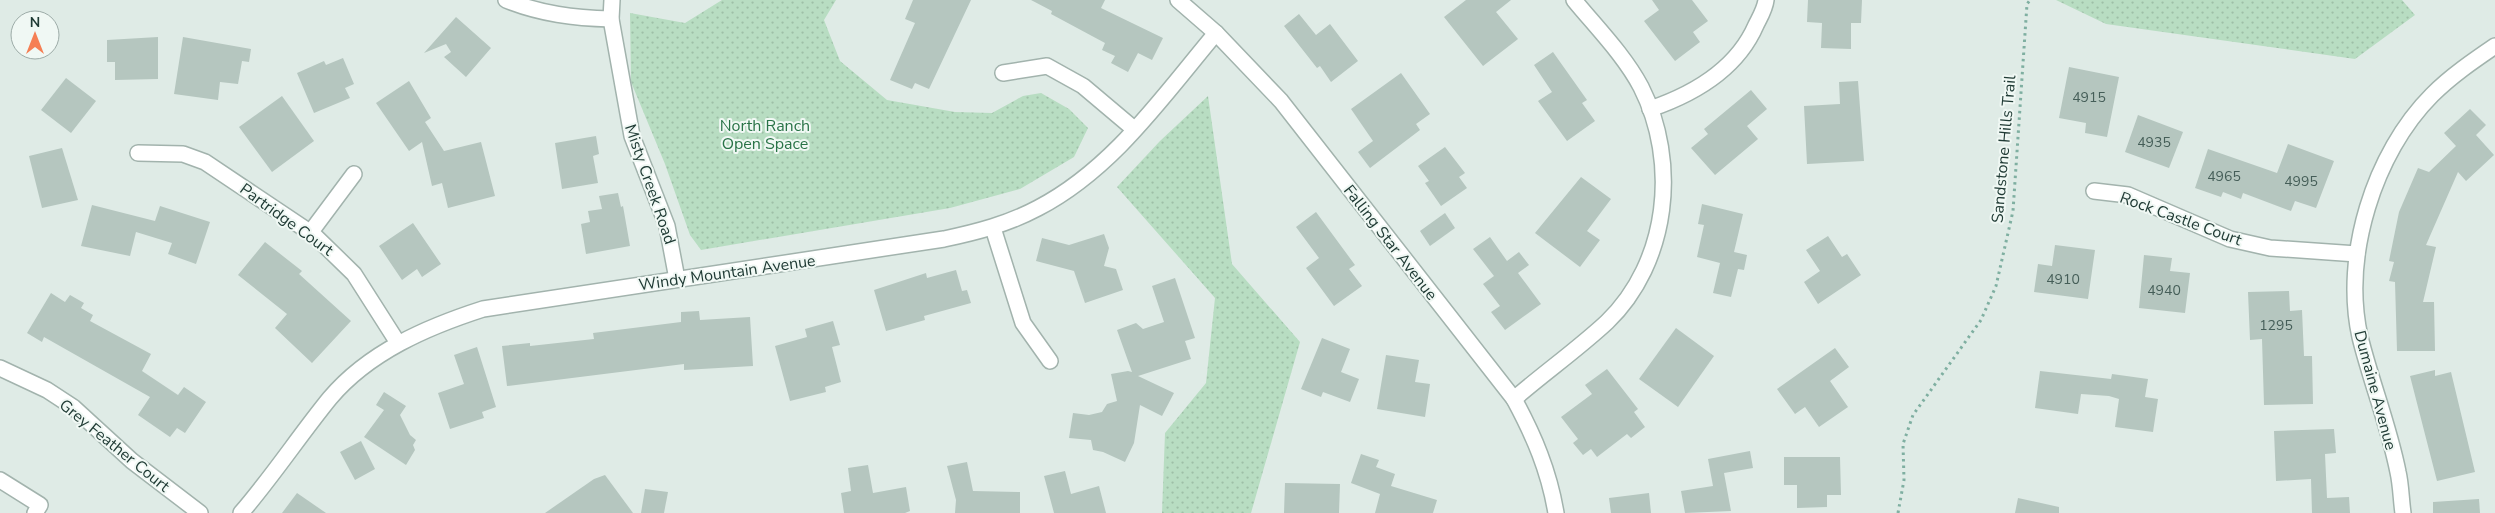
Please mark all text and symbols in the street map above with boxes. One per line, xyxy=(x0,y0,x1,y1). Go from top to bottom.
north arrow xyxy=(10,10,60,60)
text: N xyxy=(30,13,40,32)
street label: Sandstone Hills Trail xyxy=(1987,74,2021,224)
house number: 4915 xyxy=(2072,88,2106,107)
park label: North Ranch Open Space xyxy=(720,115,810,155)
street label: Misty Creek Road xyxy=(619,121,681,247)
house number: 4935 xyxy=(2137,133,2171,152)
house number: 4965 xyxy=(2207,167,2241,186)
house number: 4995 xyxy=(2284,172,2318,191)
street label: Partridge Court xyxy=(235,178,338,261)
street label: Falling Star Avenue xyxy=(1338,180,1442,305)
street label: Rock Castle Court xyxy=(2117,187,2245,251)
street label: Windy Mountain Avenue xyxy=(637,250,817,296)
house number: 4910 xyxy=(2046,270,2080,289)
house number: 4940 xyxy=(2147,281,2181,300)
house number: 1295 xyxy=(2259,316,2293,335)
street label: Dumaine Avenue xyxy=(2349,328,2402,452)
street label: Grey Feather Court xyxy=(54,394,175,497)

